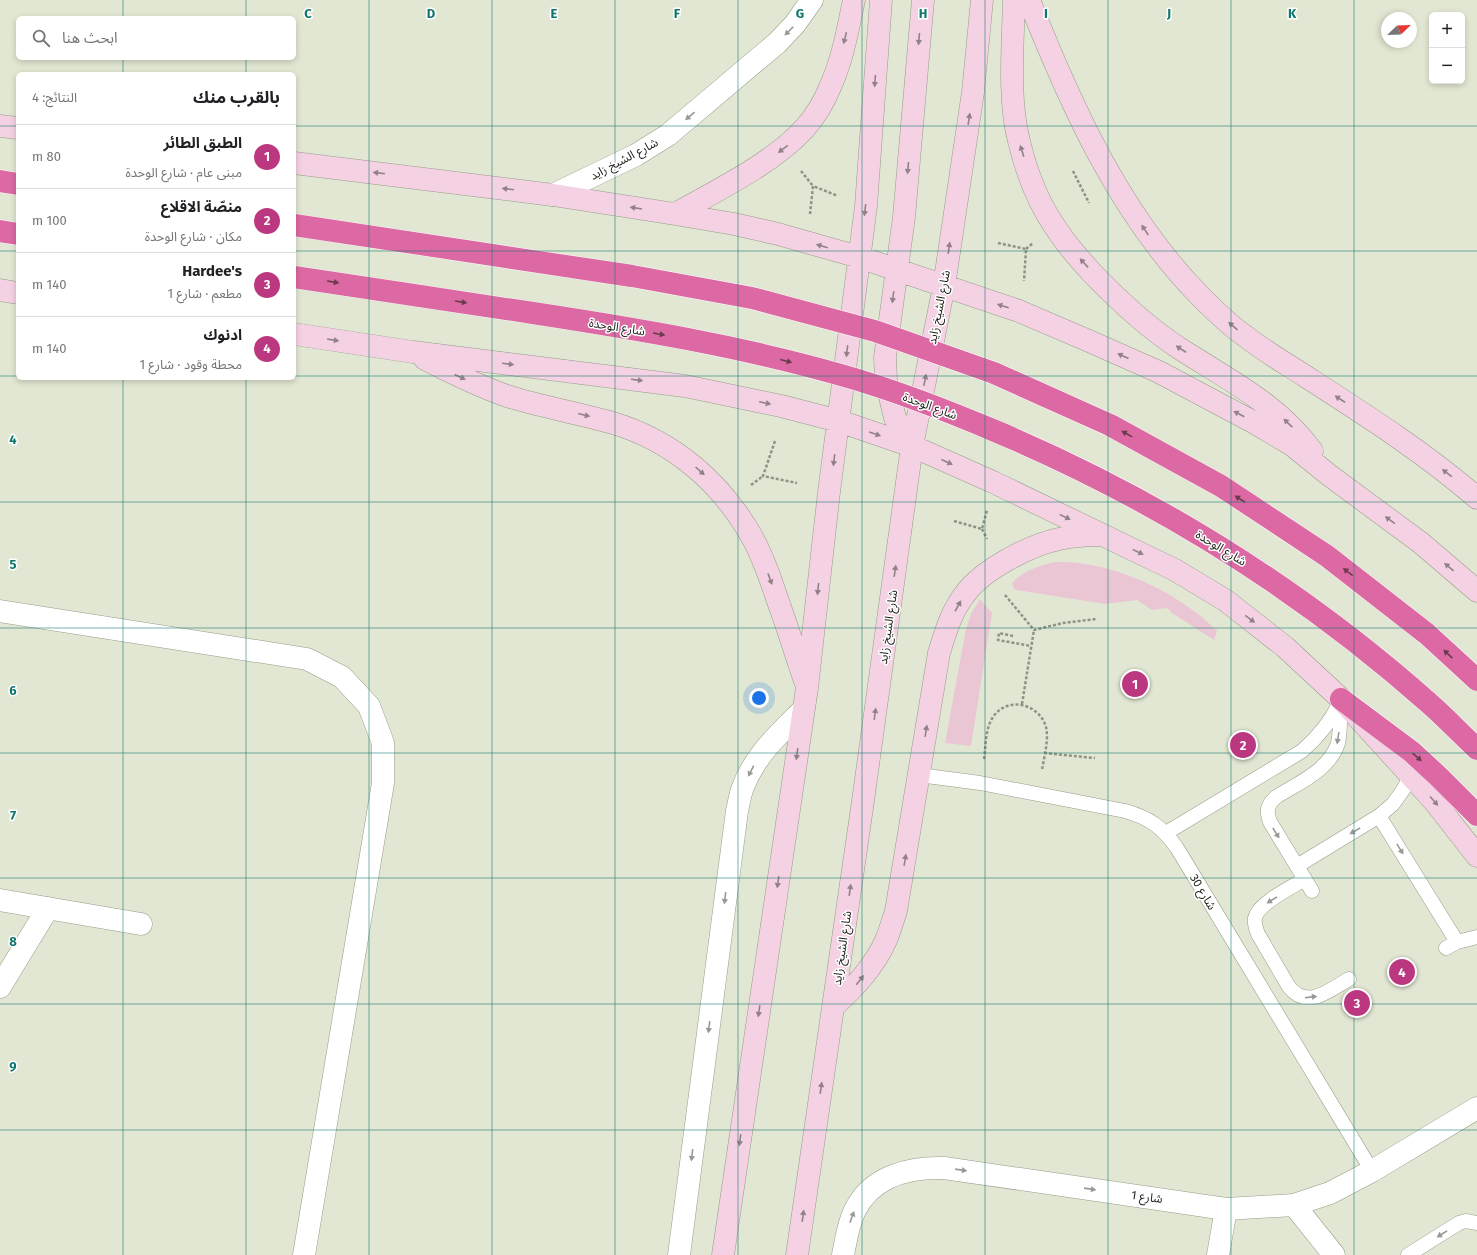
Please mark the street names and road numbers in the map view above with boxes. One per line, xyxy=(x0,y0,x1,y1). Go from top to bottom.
street label: شارع الشيخ زايد xyxy=(588,135,661,185)
street label: شارع الشيخ زايد xyxy=(925,269,955,346)
street label: شارع الوحدة xyxy=(588,316,646,340)
street label: شارع الوحدة xyxy=(900,390,959,424)
street label: شارع الوحدة xyxy=(1192,527,1249,570)
street label: شارع الشيخ زايد xyxy=(876,589,902,665)
street label: شارع 30 xyxy=(1185,872,1219,913)
street label: شارع الشيخ زايد xyxy=(830,910,856,986)
street label: شارع 1 xyxy=(1130,1188,1164,1208)

